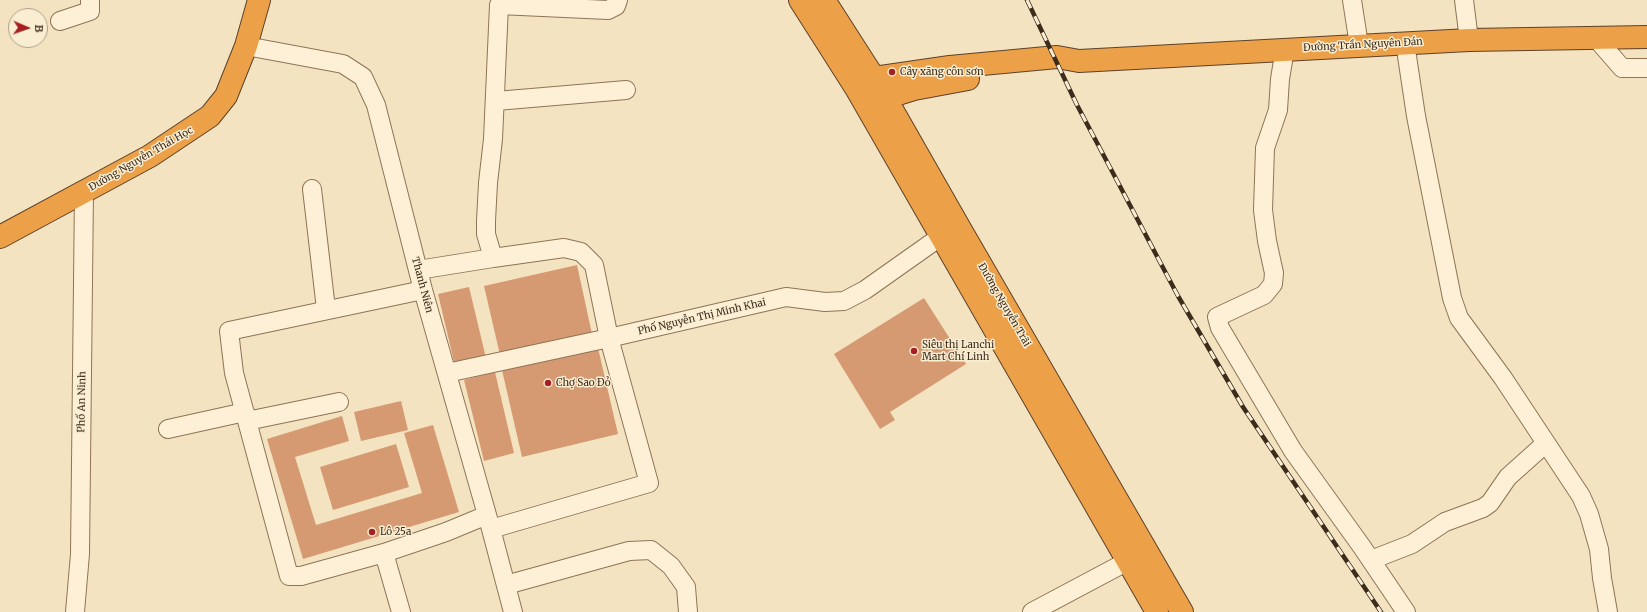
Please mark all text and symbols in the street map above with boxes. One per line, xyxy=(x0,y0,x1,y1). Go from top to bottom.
north arrow xyxy=(8,8,48,48)
text: B xyxy=(32,24,46,32)
street label: Đường Trần Nguyên Đán xyxy=(1303,36,1423,54)
place label: Cây xăng côn sơn xyxy=(900,66,984,78)
marker: Cây xăng côn sơn xyxy=(887,67,897,77)
street label: Đường Nguyễn Thái Học xyxy=(87,124,195,194)
street label: Thanh Niên xyxy=(409,256,435,314)
street label: Đường Nguyễn Trãi xyxy=(975,261,1033,349)
street label: Phố Nguyễn Thị Minh Khai xyxy=(637,296,767,338)
place label: Siêu thị Lanchi Mart Chí Linh xyxy=(922,339,994,362)
marker: Siêu thị Lanchi Mart Chí Linh xyxy=(909,346,919,356)
street label: Phố An Ninh xyxy=(75,371,89,433)
place label: Chợ Sao Đỏ xyxy=(556,377,611,389)
marker: Chợ Sao Đỏ xyxy=(543,378,553,388)
place label: Lô 25a xyxy=(380,526,411,538)
marker: Lô 25a xyxy=(367,527,377,537)

